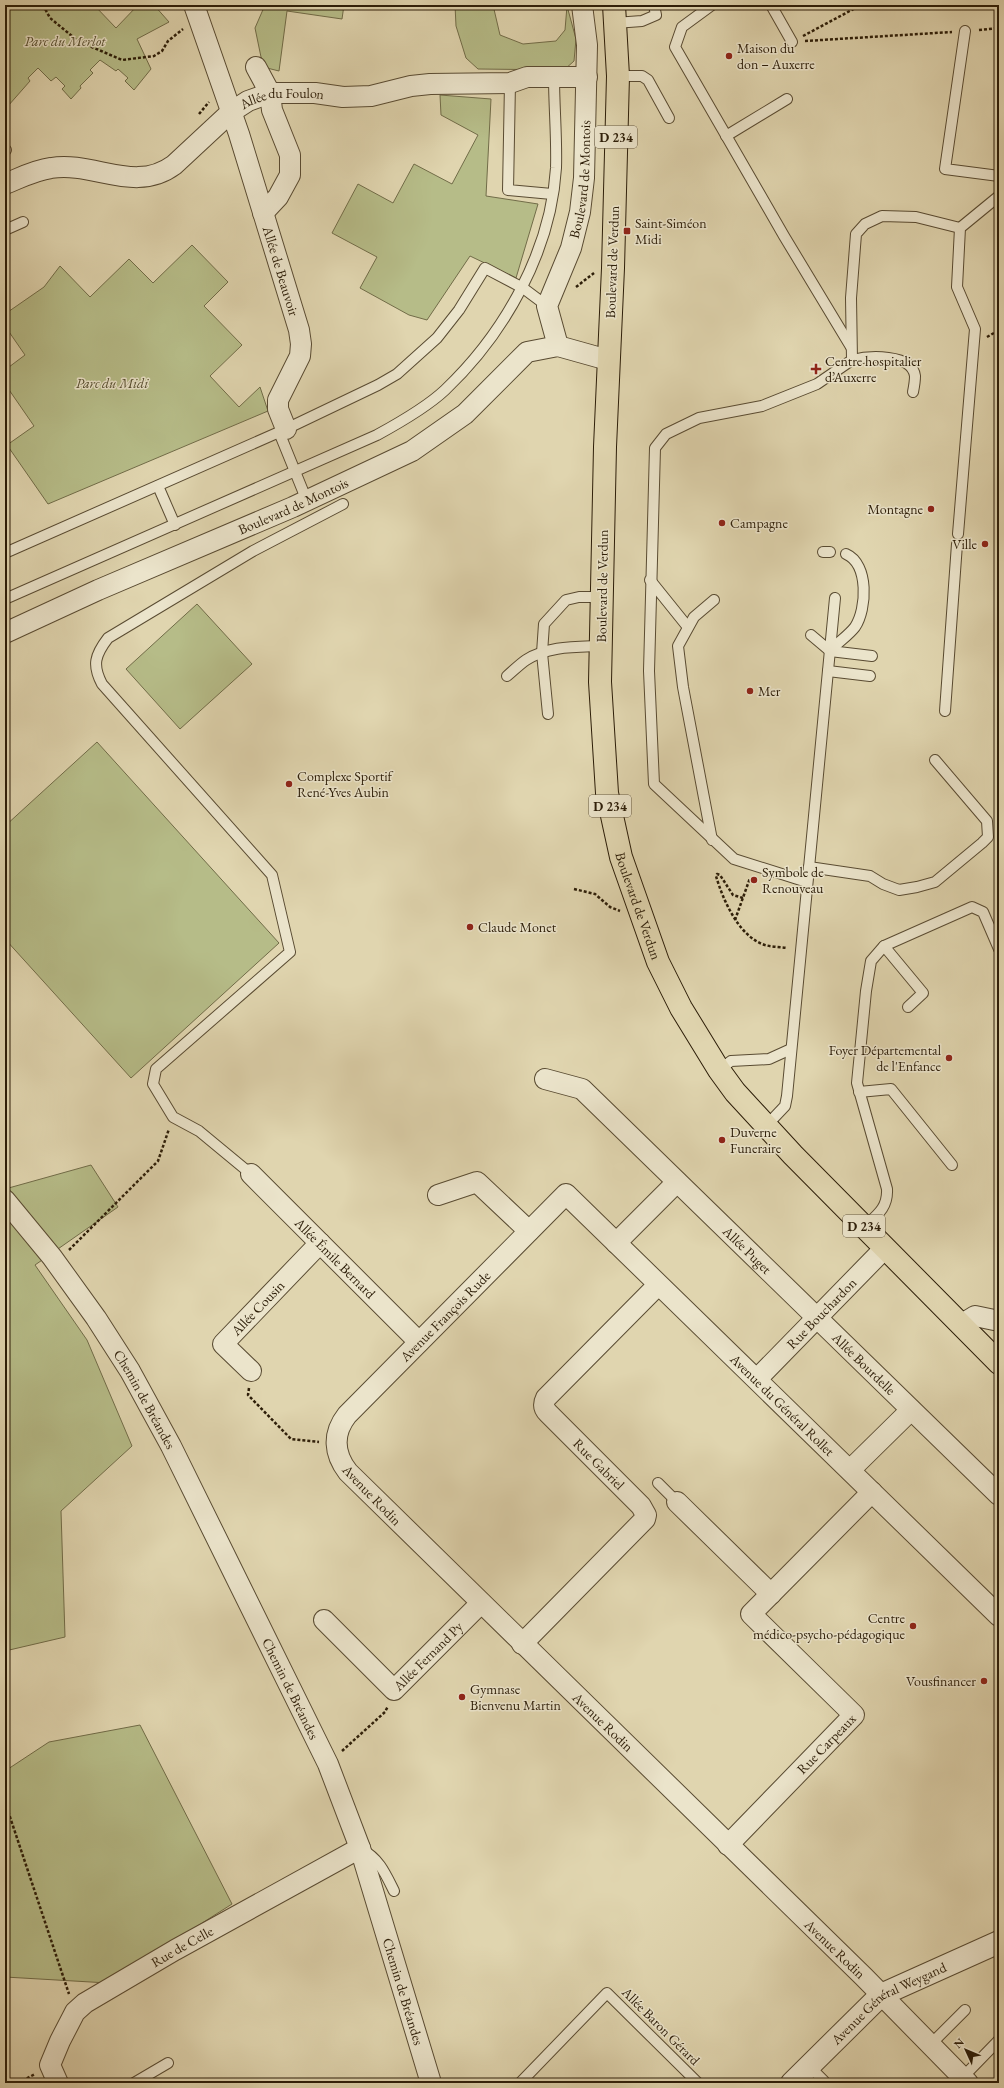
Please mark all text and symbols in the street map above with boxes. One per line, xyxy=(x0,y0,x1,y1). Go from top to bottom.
park label: Parc du Merlot xyxy=(25,32,106,50)
place label: Maison du don – Auxerre xyxy=(737,39,815,73)
marker: Maison du don – Auxerre xyxy=(724,51,734,61)
street label: Allée du Foulon xyxy=(235,84,326,114)
street label: Boulevard de Montois xyxy=(565,119,594,240)
road number: D 234 xyxy=(595,126,637,148)
street label: Boulevard de Verdun xyxy=(601,205,623,319)
place label: Saint-Siméon Midi xyxy=(635,214,707,248)
street label: Allée de Beauvoir xyxy=(258,223,303,318)
marker: Saint-Siméon Midi xyxy=(622,226,632,236)
place label: Centre hospitalier d’Auxerre xyxy=(825,352,922,386)
marker: Centre hospitalier d’Auxerre xyxy=(810,363,822,375)
park label: Parc du Midi xyxy=(76,374,149,392)
street label: Boulevard de Montois xyxy=(235,473,352,538)
place label: Montagne xyxy=(867,500,924,518)
marker: Montagne xyxy=(926,504,936,514)
place label: Campagne xyxy=(730,514,788,532)
marker: Campagne xyxy=(717,518,727,528)
street label: Boulevard de Verdun xyxy=(592,529,612,643)
place label: Ville xyxy=(952,535,978,553)
marker: Ville xyxy=(980,539,990,549)
place label: Mer xyxy=(758,682,781,700)
marker: Mer xyxy=(745,686,755,696)
place label: Complexe Sportif René-Yves Aubin xyxy=(297,767,394,801)
marker: Complexe Sportif René-Yves Aubin xyxy=(284,779,294,789)
road number: D 234 xyxy=(589,795,631,817)
street label: Boulevard de Verdun xyxy=(611,851,666,963)
place label: Symbole de Renouveau xyxy=(762,863,824,897)
marker: Symbole de Renouveau xyxy=(749,875,759,885)
place label: Claude Monet xyxy=(478,918,557,936)
marker: Claude Monet xyxy=(465,922,475,932)
place label: Foyer Départemental de l'Enfance xyxy=(829,1041,942,1075)
marker: Foyer Départemental de l'Enfance xyxy=(944,1053,954,1063)
place label: Duverne Funeraire xyxy=(730,1123,782,1157)
marker: Duverne Funeraire xyxy=(717,1135,727,1145)
street label: Allée Émile Bernard xyxy=(290,1213,380,1303)
road number: D 234 xyxy=(843,1215,885,1237)
street label: Allée Puget xyxy=(718,1221,776,1278)
street label: Avenue François Rude xyxy=(395,1266,494,1366)
street label: Rue Bouchardon xyxy=(782,1273,861,1353)
street label: Allée Cousin xyxy=(226,1276,289,1340)
street label: Allée Bourdelle xyxy=(828,1328,900,1399)
street label: Chemin de Bréandes xyxy=(110,1346,180,1452)
street label: Avenue du Général Rollet xyxy=(726,1349,839,1460)
street label: Rue Gabriel xyxy=(569,1434,629,1494)
street label: Avenue Rodin xyxy=(338,1460,406,1530)
place label: Centre médico-psycho-pédagogique xyxy=(753,1609,906,1643)
street label: Allée Fernand Py xyxy=(389,1617,467,1695)
marker: Centre médico-psycho-pédagogique xyxy=(908,1621,918,1631)
street label: Chemin de Bréandes xyxy=(258,1635,324,1743)
place label: Vousfinancer xyxy=(906,1672,976,1690)
marker: Vousfinancer xyxy=(979,1676,989,1686)
place label: Gymnase Bienvenu Martin xyxy=(470,1680,561,1714)
street label: Avenue Rodin xyxy=(568,1688,638,1756)
marker: Gymnase Bienvenu Martin xyxy=(457,1692,467,1702)
street label: Rue Carpeaux xyxy=(793,1710,860,1778)
street label: Avenue Rodin xyxy=(800,1915,870,1983)
street label: Rue de Celle xyxy=(148,1922,217,1971)
street label: Chemin de Bréandes xyxy=(379,1936,428,2048)
street label: Avenue Général Weygand xyxy=(826,1958,950,2049)
street label: Allée Baron Gérard xyxy=(617,1982,705,2070)
north arrow xyxy=(946,2030,986,2070)
text: N xyxy=(951,2035,967,2051)

